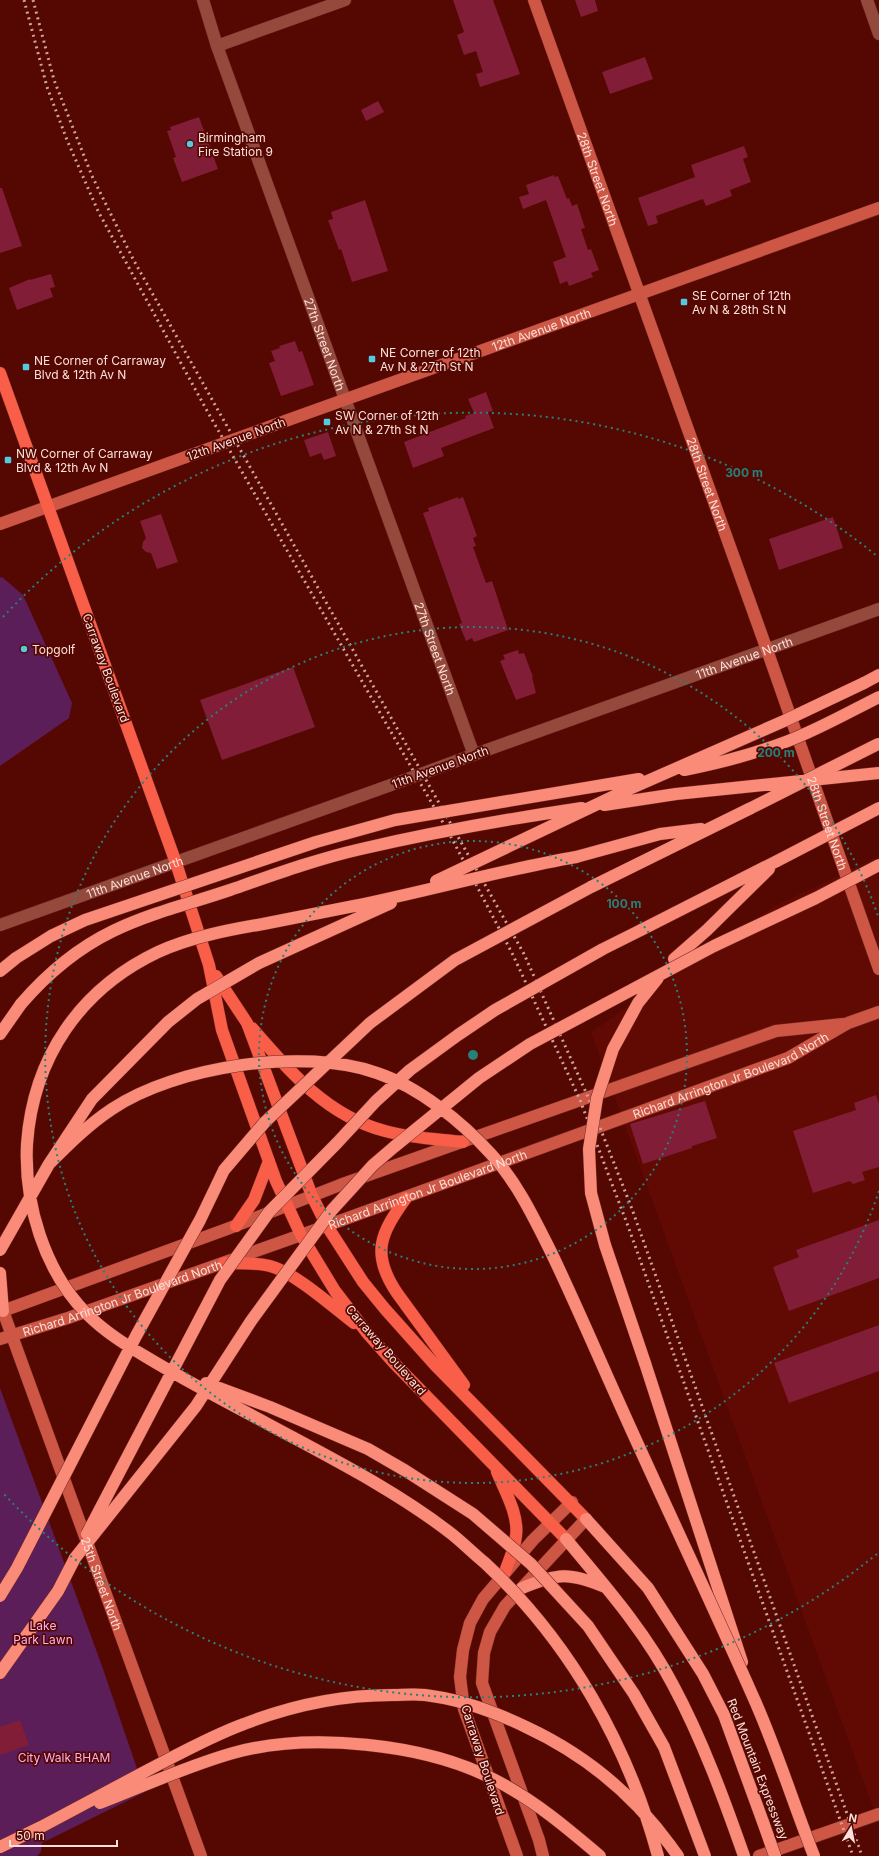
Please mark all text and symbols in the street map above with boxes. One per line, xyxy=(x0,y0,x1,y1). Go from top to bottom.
place label: Birmingham Fire Station 9 xyxy=(198,130,273,159)
street label: 28th Street North xyxy=(574,130,622,228)
marker: Birmingham Fire Station 9 xyxy=(185,139,195,149)
place label: SE Corner of 12th Av N & 28th St N xyxy=(692,288,791,317)
street label: 27th Street North xyxy=(301,295,349,392)
marker: SE Corner of 12th Av N & 28th St N xyxy=(679,297,689,307)
street label: 12th Avenue North xyxy=(490,305,593,354)
place label: NE Corner of 12th Av N & 27th St N xyxy=(380,345,481,374)
place label: NE Corner of Carraway Blvd & 12th Av N xyxy=(34,353,166,382)
marker: NE Corner of 12th Av N & 27th St N xyxy=(367,354,377,364)
marker: NE Corner of Carraway Blvd & 12th Av N xyxy=(21,362,31,372)
place label: SW Corner of 12th Av N & 27th St N xyxy=(335,408,439,437)
street label: 12th Avenue North xyxy=(185,414,287,464)
marker: SW Corner of 12th Av N & 27th St N xyxy=(322,417,332,427)
street label: 28th Street North xyxy=(684,435,731,533)
place label: NW Corner of Carraway Blvd & 12th Av N xyxy=(16,446,153,475)
marker: NW Corner of Carraway Blvd & 12th Av N xyxy=(3,455,13,465)
text: 300 m xyxy=(725,465,763,480)
street label: 27th Street North xyxy=(412,600,459,697)
street label: Carraway Boulevard xyxy=(79,611,133,725)
street label: 11th Avenue North xyxy=(694,633,795,682)
place label: Topgolf xyxy=(32,642,76,657)
marker: Topgolf xyxy=(19,644,29,654)
street label: 11th Avenue North xyxy=(390,743,490,791)
text: 200 m xyxy=(757,745,795,760)
street label: 28th Street North xyxy=(804,774,851,872)
street label: 11th Avenue North xyxy=(84,853,185,901)
text: 100 m xyxy=(606,896,642,911)
street label: Richard Arrington Jr Boulevard North xyxy=(631,1029,831,1121)
centre of rings xyxy=(466,1048,480,1062)
street label: Richard Arrington Jr Boulevard North xyxy=(326,1146,529,1232)
street label: Richard Arrington Jr Boulevard North xyxy=(21,1256,224,1339)
street label: Carraway Boulevard xyxy=(343,1302,429,1398)
street label: 25th Street North xyxy=(78,1535,126,1632)
park label: Lake Park Lawn xyxy=(13,1618,73,1647)
street label: Red Mountain Expressway xyxy=(724,1696,792,1842)
street label: Carraway Boulevard xyxy=(458,1703,508,1817)
park label: City Walk BHAM xyxy=(18,1750,110,1765)
north arrow xyxy=(831,1808,871,1848)
text: N xyxy=(847,1811,858,1826)
scale bar xyxy=(10,1822,117,1848)
text: 50 m xyxy=(16,1828,45,1843)

